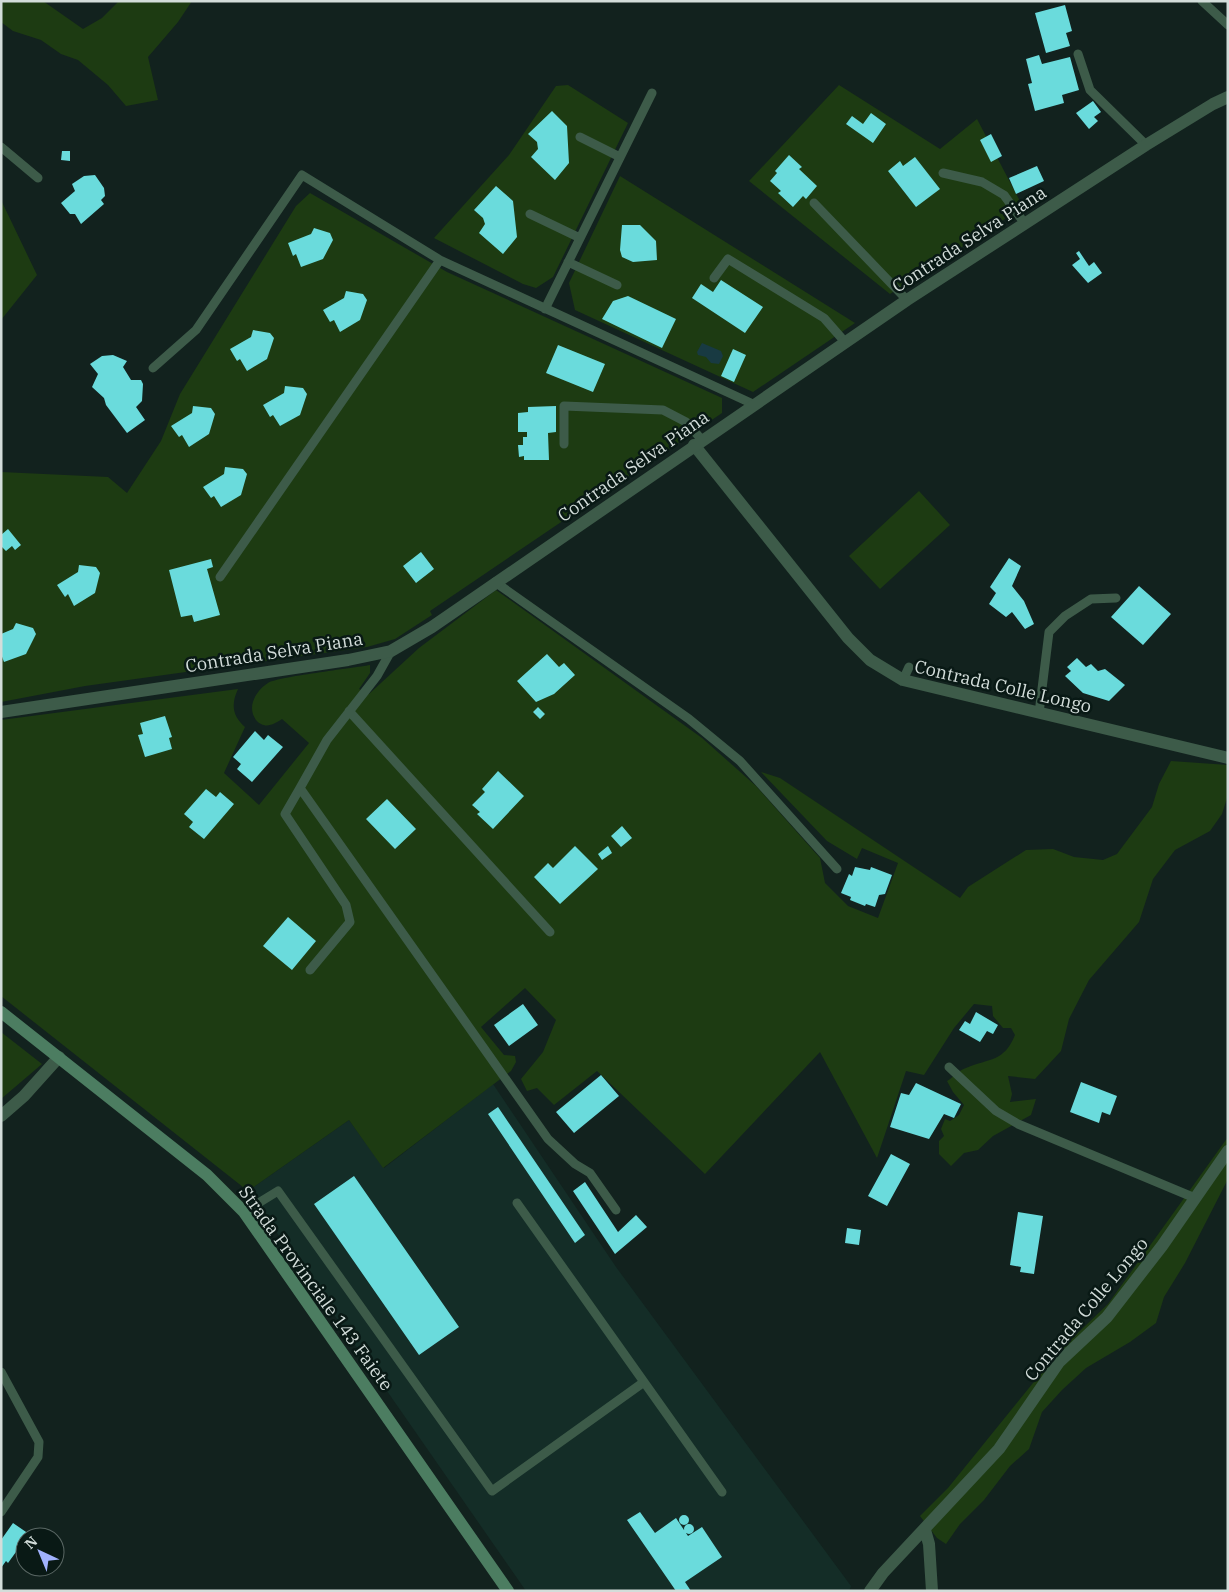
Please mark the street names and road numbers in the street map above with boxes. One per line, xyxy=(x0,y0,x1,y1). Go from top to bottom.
street label: Contrada Selva Piana xyxy=(888,180,1051,297)
street label: Contrada Selva Piana xyxy=(553,405,713,527)
street label: Contrada Selva Piana xyxy=(184,627,365,677)
street label: Contrada Colle Longo xyxy=(912,654,1094,718)
street label: Strada Provinciale 143 Faiete xyxy=(234,1181,398,1395)
street label: Contrada Colle Longo xyxy=(1019,1232,1153,1386)

